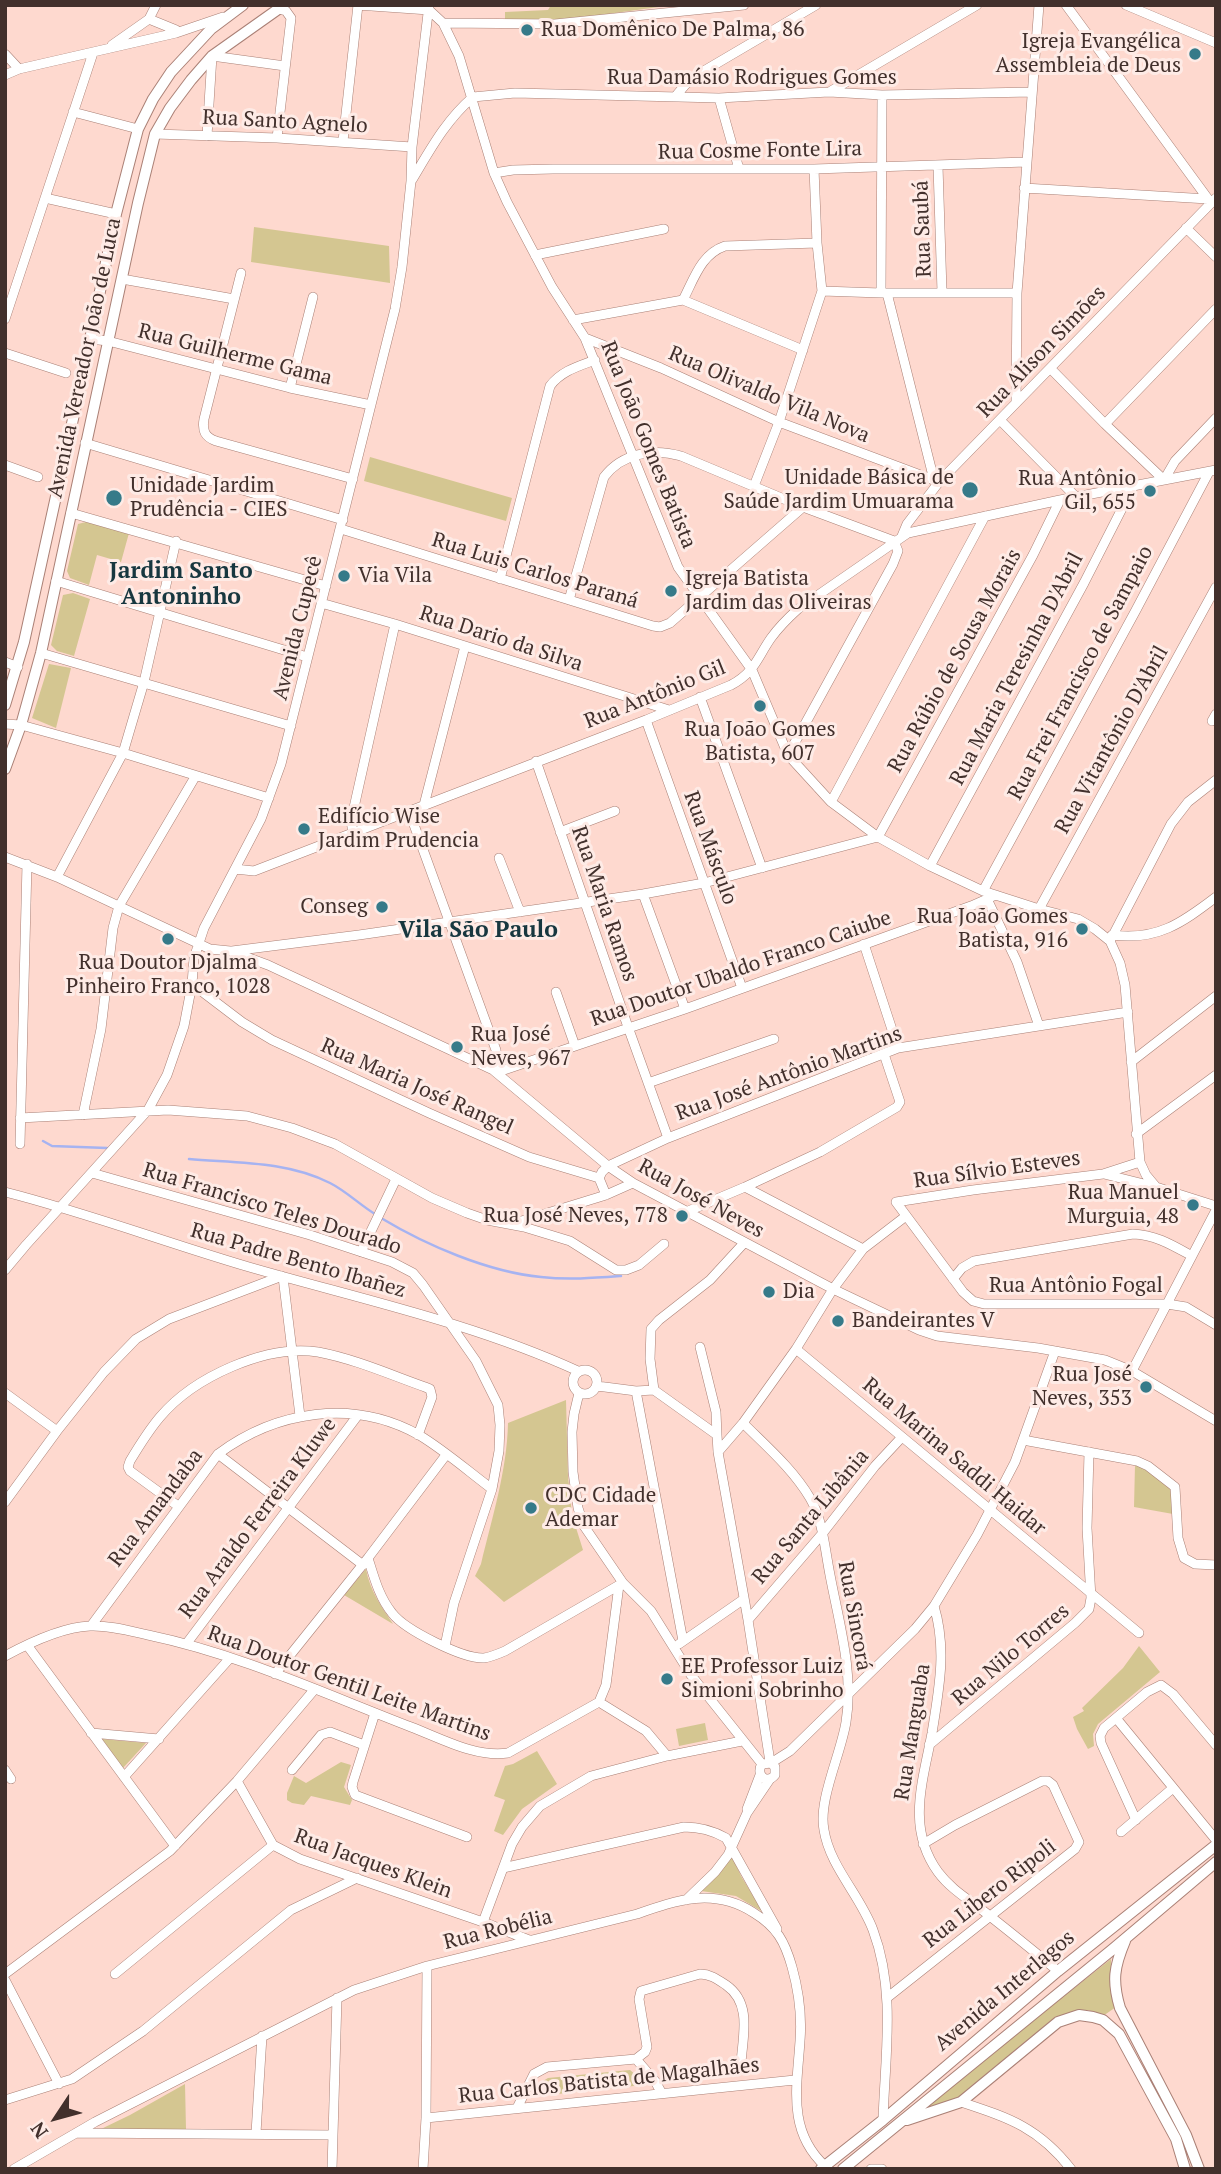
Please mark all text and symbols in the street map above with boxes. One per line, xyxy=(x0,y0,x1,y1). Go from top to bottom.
place label: Rua Domênico De Palma, 86 xyxy=(541,17,804,43)
marker: Rua Domênico De Palma, 86 xyxy=(519,22,535,38)
place label: Igreja Evangélica Assembleia de Deus xyxy=(996,29,1181,79)
marker: Igreja Evangélica Assembleia de Deus xyxy=(1187,46,1203,62)
street label: Rua Damásio Rodrigues Gomes xyxy=(607,65,897,91)
street label: Rua Santo Agnelo xyxy=(202,105,368,139)
street label: Rua Cosme Fonte Lira xyxy=(658,137,862,165)
street label: Rua Saubá xyxy=(909,180,937,278)
street label: Avenida Vereador João de Luca xyxy=(43,216,127,500)
street label: Rua Alison Simões xyxy=(973,281,1111,423)
street label: Rua Guilherme Gama xyxy=(136,319,334,391)
street label: Rua João Gomes Batista xyxy=(595,338,701,552)
street label: Rua Olivaldo Vila Nova xyxy=(665,341,873,449)
place label: Unidade Básica de Saúde Jardim Umuarama xyxy=(723,465,954,515)
place label: Rua Antônio Gil, 655 xyxy=(1018,466,1136,516)
place label: Unidade Jardim Prudência - CIES xyxy=(130,473,288,523)
marker: Unidade Básica de Saúde Jardim Umuarama xyxy=(960,480,980,500)
marker: Rua Antônio Gil, 655 xyxy=(1142,483,1158,499)
marker: Unidade Jardim Prudência - CIES xyxy=(104,488,124,508)
street label: Rua Luis Carlos Paraná xyxy=(429,528,641,614)
street label: Rua Frei Francisco de Sampaio xyxy=(1003,542,1159,804)
street label: Rua Rúbio de Sousa Morais xyxy=(883,545,1027,777)
street label: Rua Maria Teresinha D'Abril xyxy=(945,548,1089,790)
street label: Avenida Cupecê xyxy=(268,553,328,703)
district label: Jardim Santo Antoninho xyxy=(109,557,253,611)
place label: Via Vila xyxy=(358,563,432,589)
place label: Igreja Batista Jardim das Oliveiras xyxy=(685,566,872,616)
marker: Via Vila xyxy=(336,568,352,584)
marker: Igreja Batista Jardim das Oliveiras xyxy=(663,583,679,599)
street label: Rua Dario da Silva xyxy=(416,601,586,677)
street label: Rua Vitantônio D'Abril xyxy=(1050,642,1174,838)
street label: Rua Antônio Gil xyxy=(581,655,729,735)
marker: Rua João Gomes Batista, 607 xyxy=(752,698,768,714)
place label: Rua João Gomes Batista, 607 xyxy=(684,717,836,767)
street label: Rua Másculo xyxy=(678,788,742,908)
place label: Edifício Wise Jardim Prudencia xyxy=(318,804,479,854)
marker: Edifício Wise Jardim Prudencia xyxy=(296,821,312,837)
street label: Rua Maria Ramos xyxy=(566,823,642,985)
place label: Conseg xyxy=(300,894,368,920)
marker: Conseg xyxy=(374,899,390,915)
place label: Rua João Gomes Batista, 916 xyxy=(917,904,1068,954)
street label: Rua Doutor Ubaldo Franco Caiube xyxy=(587,906,895,1032)
district label: Vila São Paulo xyxy=(398,916,558,944)
marker: Rua João Gomes Batista, 916 xyxy=(1074,921,1090,937)
marker: Rua Doutor Djalma Pinheiro Franco, 1028 xyxy=(160,931,176,947)
place label: Rua Doutor Djalma Pinheiro Franco, 1028 xyxy=(66,950,270,1000)
street label: Rua José Antônio Martins xyxy=(672,1021,906,1127)
place label: Rua José Neves, 967 xyxy=(471,1022,571,1072)
street label: Rua Maria José Rangel xyxy=(317,1033,517,1141)
marker: Rua José Neves, 967 xyxy=(449,1039,465,1055)
street label: Rua Sílvio Esteves xyxy=(912,1146,1082,1194)
street label: Rua José Neves xyxy=(634,1154,768,1244)
street label: Rua Francisco Teles Dourado xyxy=(140,1158,404,1260)
place label: Rua Manuel Murguia, 48 xyxy=(1067,1180,1179,1230)
marker: Rua Manuel Murguia, 48 xyxy=(1185,1197,1201,1213)
place label: Rua José Neves, 778 xyxy=(483,1203,668,1229)
marker: Rua José Neves, 778 xyxy=(674,1208,690,1224)
street label: Rua Padre Bento Ibañez xyxy=(188,1218,408,1304)
street label: Rua Antônio Fogal xyxy=(989,1273,1163,1299)
place label: Dia xyxy=(783,1279,815,1305)
marker: Dia xyxy=(761,1284,777,1300)
place label: Bandeirantes V xyxy=(852,1308,995,1334)
marker: Bandeirantes V xyxy=(830,1313,846,1329)
place label: Rua José Neves, 353 xyxy=(1032,1362,1132,1412)
street label: Rua Marina Saddi Haidar xyxy=(857,1373,1051,1541)
marker: Rua José Neves, 353 xyxy=(1138,1379,1154,1395)
street label: Rua Araldo Ferreira Kluwe xyxy=(174,1413,342,1623)
street label: Rua Amandaba xyxy=(104,1444,208,1572)
street label: Rua Santa Libânia xyxy=(747,1444,875,1590)
place label: CDC Cidade Ademar xyxy=(545,1483,656,1533)
marker: CDC Cidade Ademar xyxy=(523,1500,539,1516)
street label: Rua Sincorá xyxy=(832,1559,876,1673)
street label: Rua Nilo Torres xyxy=(947,1599,1075,1711)
street label: Rua Doutor Gentil Leite Martins xyxy=(204,1621,494,1747)
place label: EE Professor Luiz Simioni Sobrinho xyxy=(681,1654,844,1704)
street label: Rua Manguaba xyxy=(890,1662,936,1802)
marker: EE Professor Luiz Simioni Sobrinho xyxy=(659,1671,675,1687)
street label: Rua Jacques Klein xyxy=(291,1824,455,1904)
street label: Rua Libero Ripoli xyxy=(919,1834,1061,1954)
street label: Rua Robélia xyxy=(441,1904,555,1956)
street label: Avenida Interlagos xyxy=(930,1925,1080,2057)
street label: Rua Carlos Batista de Magalhães xyxy=(457,2053,761,2109)
north arrow xyxy=(21,2083,91,2153)
text: N xyxy=(24,2117,53,2144)

